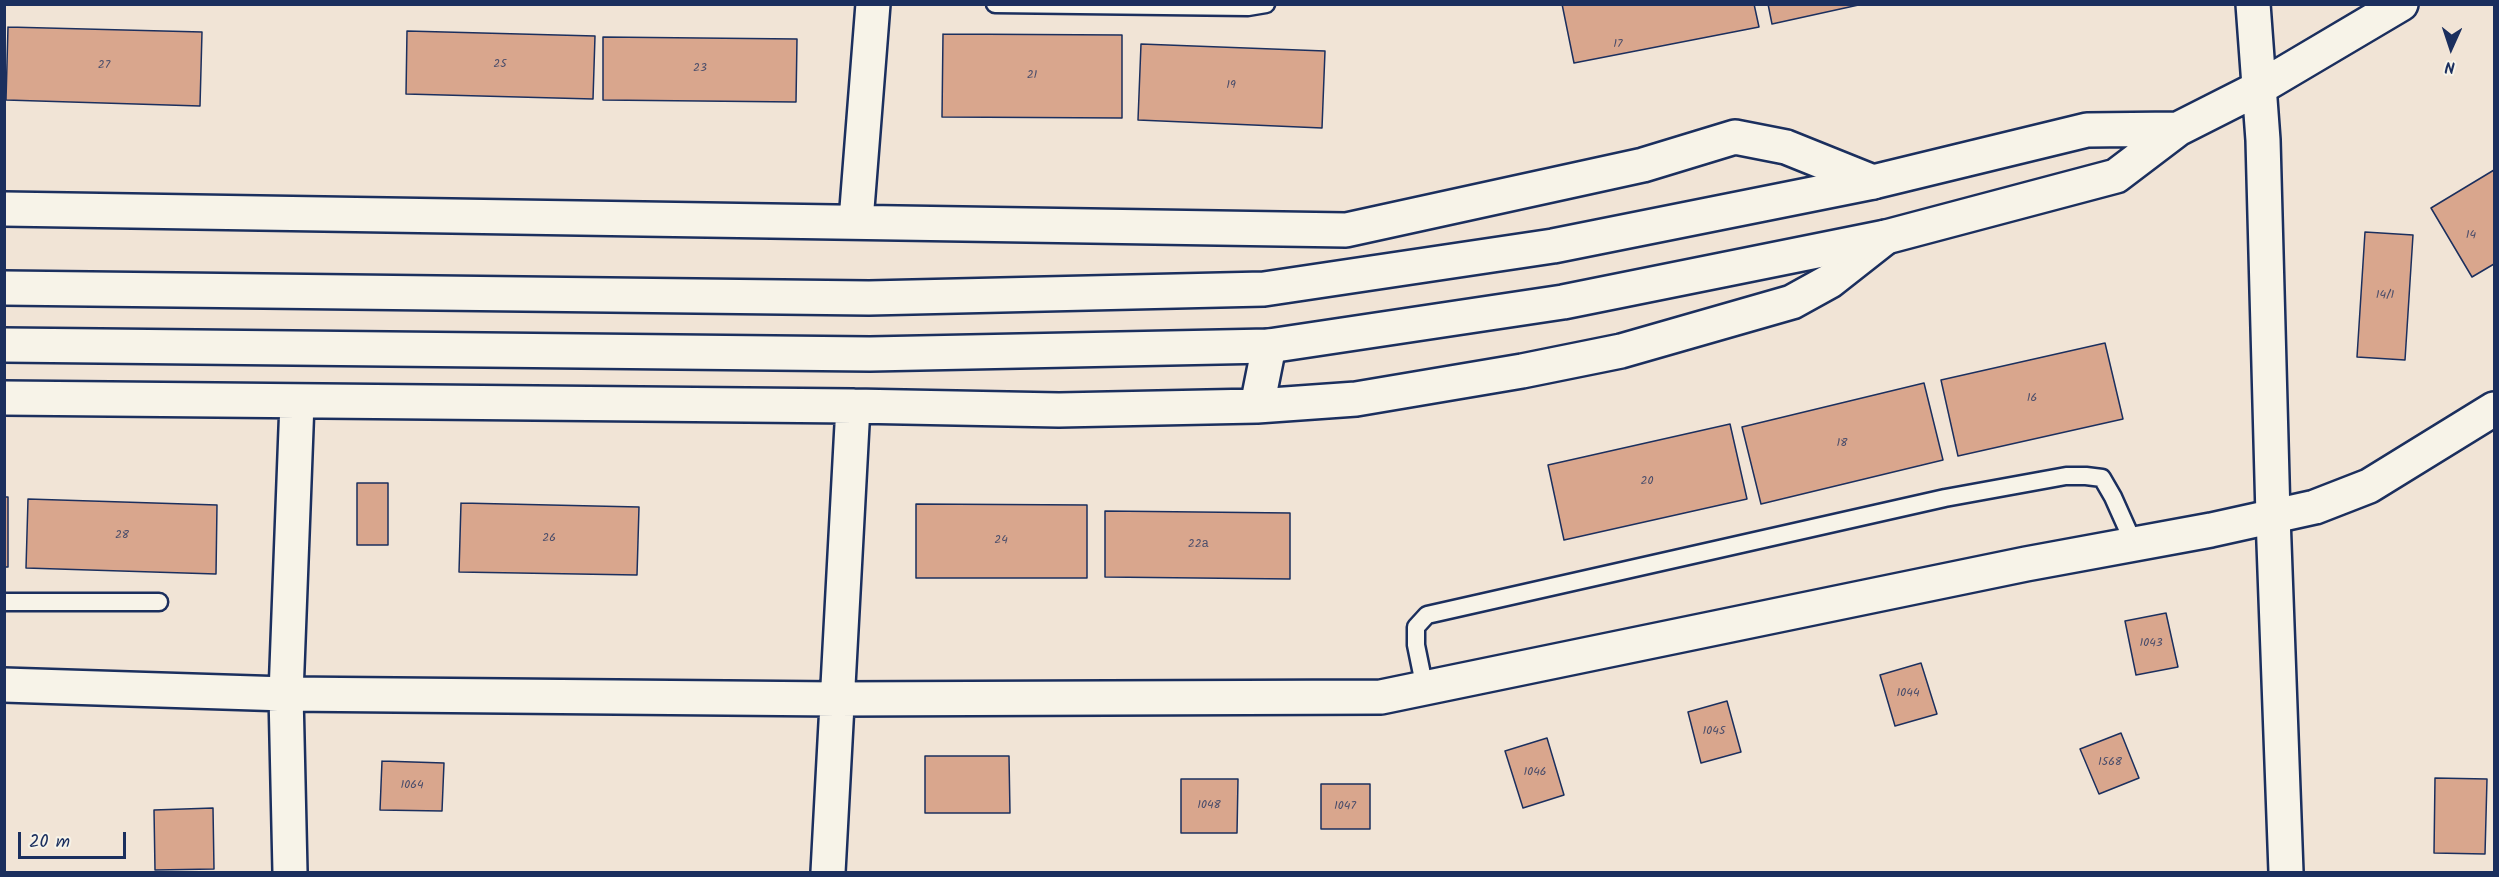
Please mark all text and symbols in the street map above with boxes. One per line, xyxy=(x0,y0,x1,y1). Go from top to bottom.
north arrow xyxy=(2421,18,2481,78)
house number: 17 xyxy=(1613,38,1623,52)
text: N xyxy=(2444,54,2456,79)
house number: 25 xyxy=(493,58,507,72)
house number: 27 xyxy=(98,59,110,73)
house number: 23 xyxy=(693,62,707,76)
house number: 21 xyxy=(1027,69,1037,83)
house number: 19 xyxy=(1226,79,1236,93)
house number: 14 xyxy=(2466,229,2476,243)
house number: 14/1 xyxy=(2376,289,2394,303)
house number: 16 xyxy=(2027,392,2037,406)
house number: 18 xyxy=(1837,437,1847,451)
house number: 20 xyxy=(1641,475,1653,489)
house number: 28 xyxy=(115,529,129,543)
house number: 26 xyxy=(542,532,556,546)
house number: 24 xyxy=(994,534,1008,548)
house number: 22а xyxy=(1188,538,1208,552)
house number: 1043 xyxy=(2139,637,2163,651)
house number: 1044 xyxy=(1897,687,1919,701)
house number: 1045 xyxy=(1703,725,1725,739)
house number: 1568 xyxy=(2098,756,2122,770)
house number: 1046 xyxy=(1523,766,1547,780)
house number: 1064 xyxy=(400,779,424,793)
house number: 1048 xyxy=(1197,799,1221,813)
house number: 1047 xyxy=(1334,800,1356,814)
scale bar xyxy=(21,820,129,858)
text: 20 m xyxy=(29,828,70,857)

